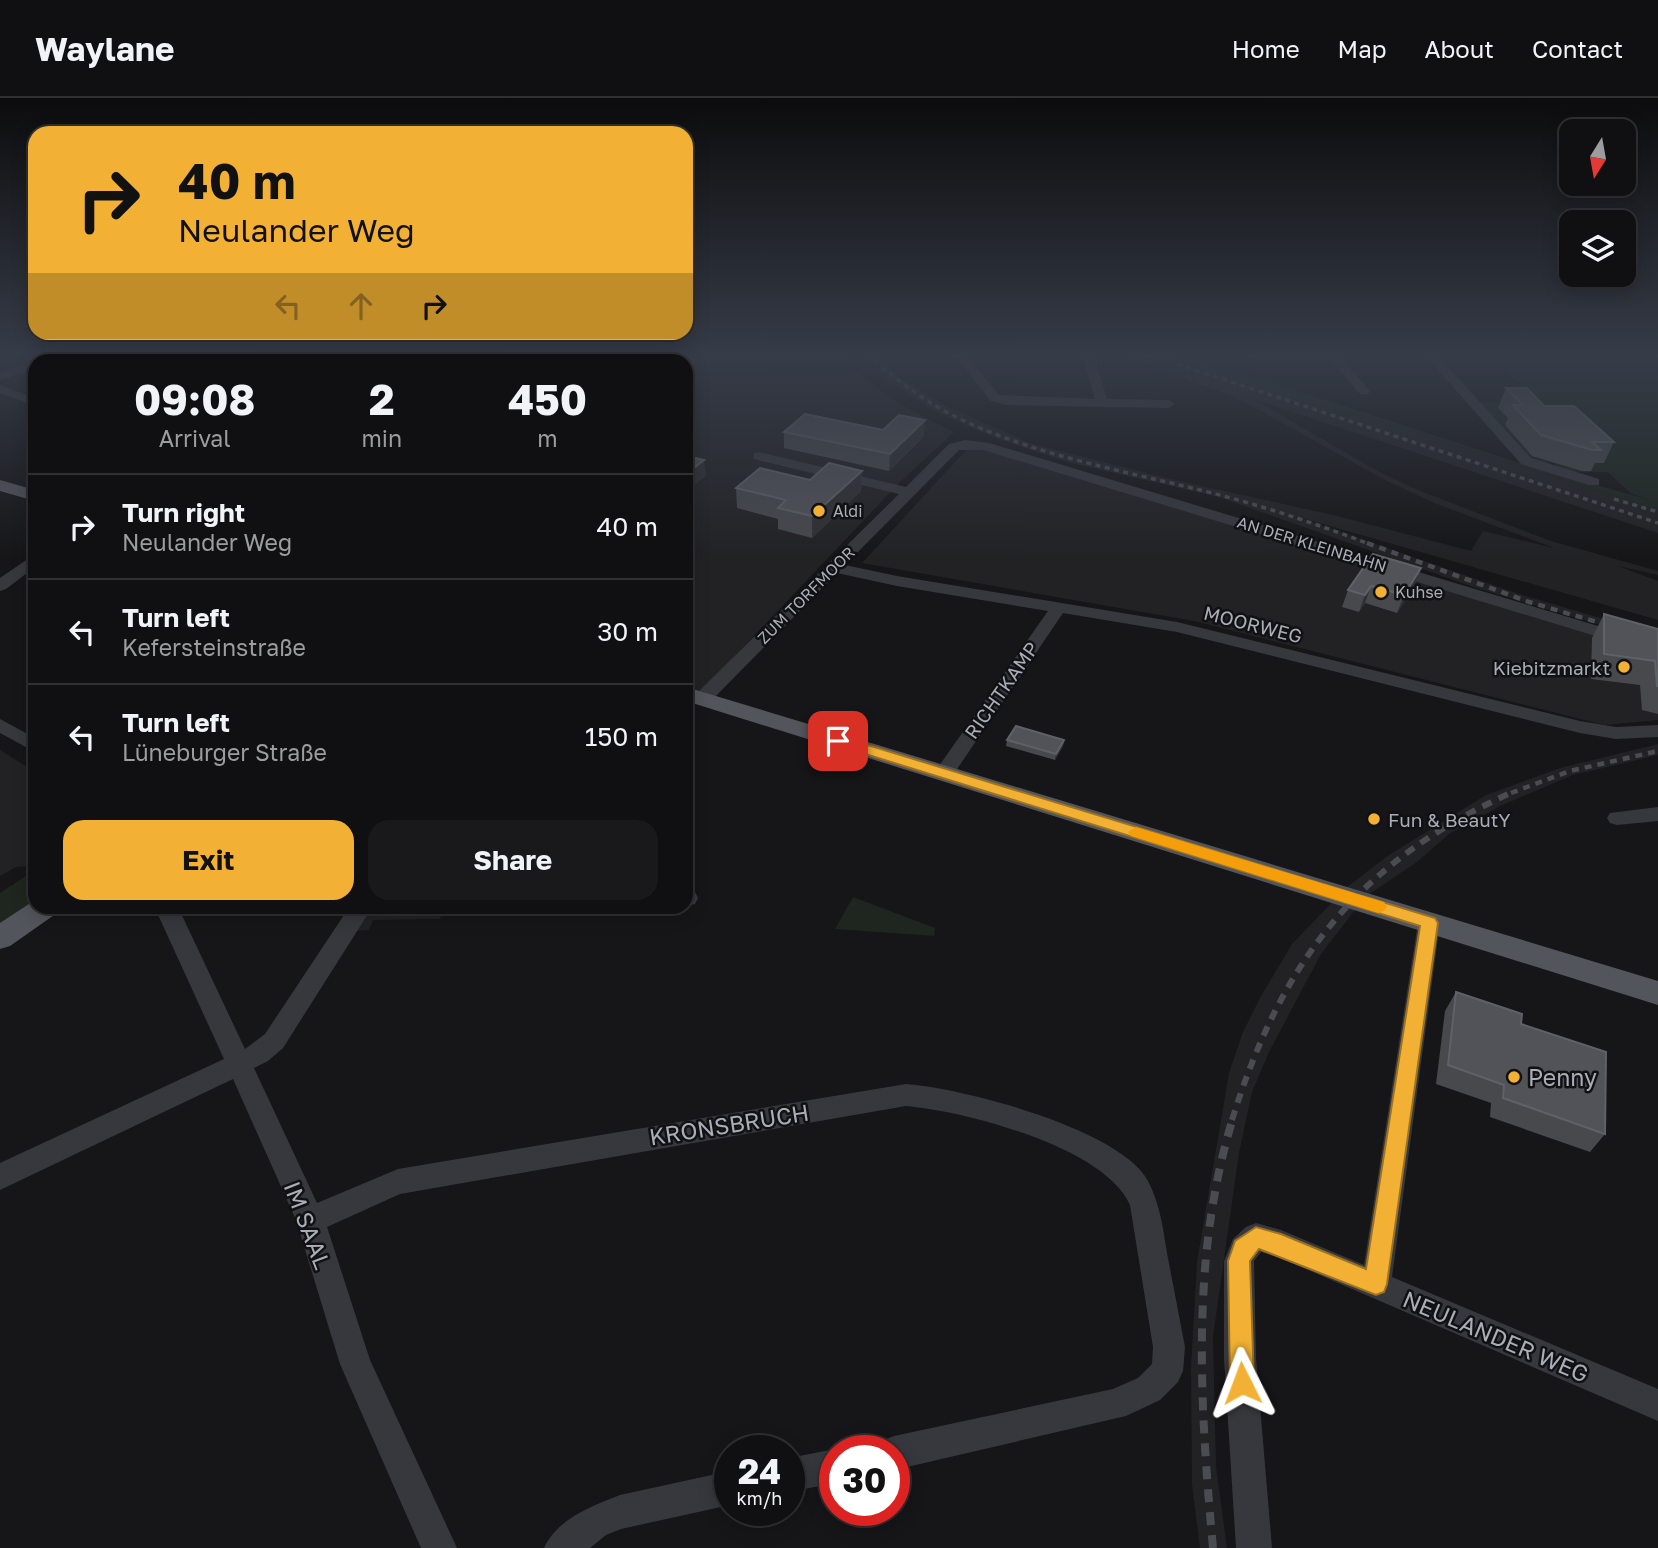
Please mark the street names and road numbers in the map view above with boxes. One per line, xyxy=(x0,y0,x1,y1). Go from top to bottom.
street label: AN DER KLEINBAHN xyxy=(1235,512,1389,576)
street label: ZUM TORFMOOR xyxy=(753,542,859,648)
street label: MOORWEG xyxy=(1201,601,1305,647)
street label: RICHTKAMP xyxy=(959,637,1043,743)
street label: KRONSBRUCH xyxy=(647,1098,811,1150)
street label: IM SAAL xyxy=(279,1177,337,1273)
street label: NEULANDER WEG xyxy=(1399,1284,1593,1388)

